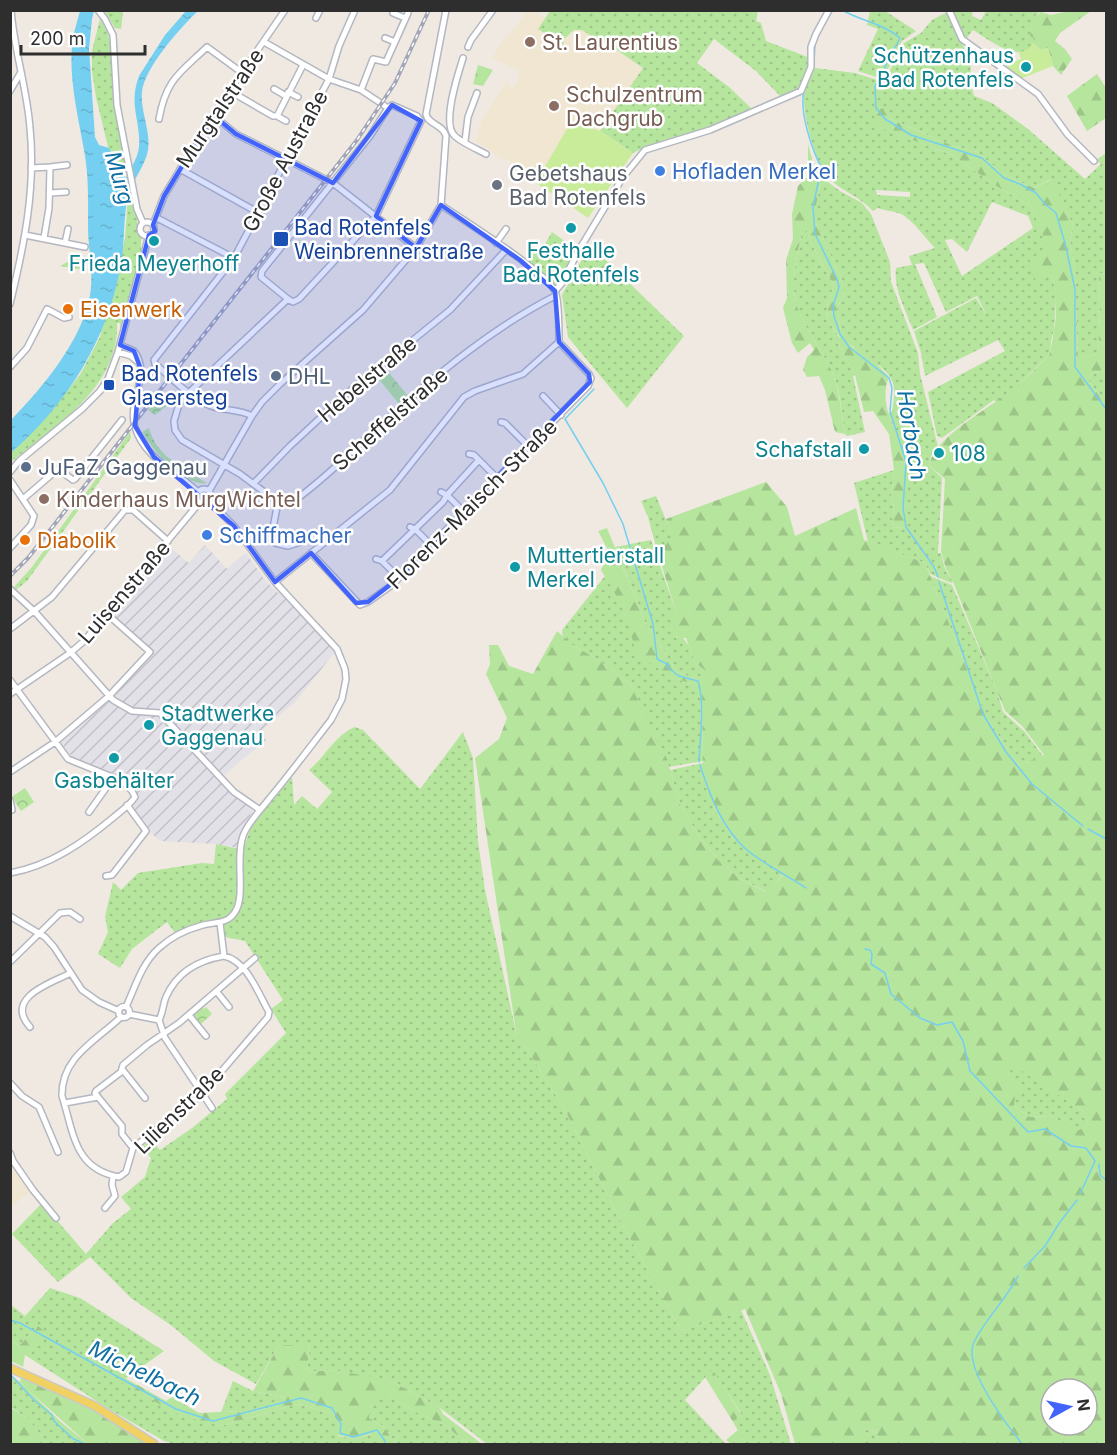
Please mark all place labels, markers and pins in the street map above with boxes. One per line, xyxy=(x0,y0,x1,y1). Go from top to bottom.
place label: St. Laurentius xyxy=(542,30,678,55)
marker: St. Laurentius xyxy=(523,35,537,49)
place label: Schützenhaus Bad Rotenfels xyxy=(873,43,1014,92)
marker: Schützenhaus Bad Rotenfels xyxy=(1019,60,1033,74)
place label: Schulzentrum Dachgrub xyxy=(566,82,703,131)
marker: Schulzentrum Dachgrub xyxy=(547,99,561,113)
place label: Hofladen Merkel xyxy=(672,159,836,184)
place label: Gebetshaus Bad Rotenfels xyxy=(509,161,646,210)
marker: Hofladen Merkel xyxy=(653,164,667,178)
marker: Gebetshaus Bad Rotenfels xyxy=(490,178,504,192)
place label: Bad Rotenfels Weinbrennerstraße xyxy=(294,215,484,264)
marker: Festhalle Bad Rotenfels xyxy=(564,221,578,235)
marker: Bad Rotenfels Weinbrennerstraße xyxy=(272,230,290,248)
marker: Frieda Meyerhoff xyxy=(147,234,161,248)
place label: Festhalle Bad Rotenfels xyxy=(503,238,639,287)
place label: Frieda Meyerhoff xyxy=(69,251,239,276)
place label: Eisenwerk xyxy=(80,297,183,322)
marker: Eisenwerk xyxy=(61,302,75,316)
place label: Bad Rotenfels Glasersteg xyxy=(121,361,258,410)
place label: DHL xyxy=(288,364,331,389)
marker: DHL xyxy=(269,369,283,383)
marker: Bad Rotenfels Glasersteg xyxy=(102,378,116,392)
place label: Schafstall xyxy=(755,437,852,462)
place label: 108 xyxy=(951,441,986,466)
marker: Schafstall xyxy=(857,442,871,456)
marker: 108 xyxy=(932,446,946,460)
place label: JuFaZ Gaggenau xyxy=(38,455,207,480)
marker: JuFaZ Gaggenau xyxy=(19,460,33,474)
place label: Kinderhaus MurgWichtel xyxy=(56,487,301,512)
marker: Kinderhaus MurgWichtel xyxy=(37,492,51,506)
place label: Schiffmacher xyxy=(219,523,352,548)
place label: Diabolik xyxy=(37,528,117,553)
marker: Schiffmacher xyxy=(200,528,214,542)
marker: Diabolik xyxy=(18,533,32,547)
place label: Muttertierstall Merkel xyxy=(527,543,664,592)
marker: Muttertierstall Merkel xyxy=(508,560,522,574)
place label: Stadtwerke Gaggenau xyxy=(161,701,274,750)
marker: Stadtwerke Gaggenau xyxy=(142,718,156,732)
marker: Gasbehälter xyxy=(107,751,121,765)
place label: Gasbehälter xyxy=(54,768,174,793)

